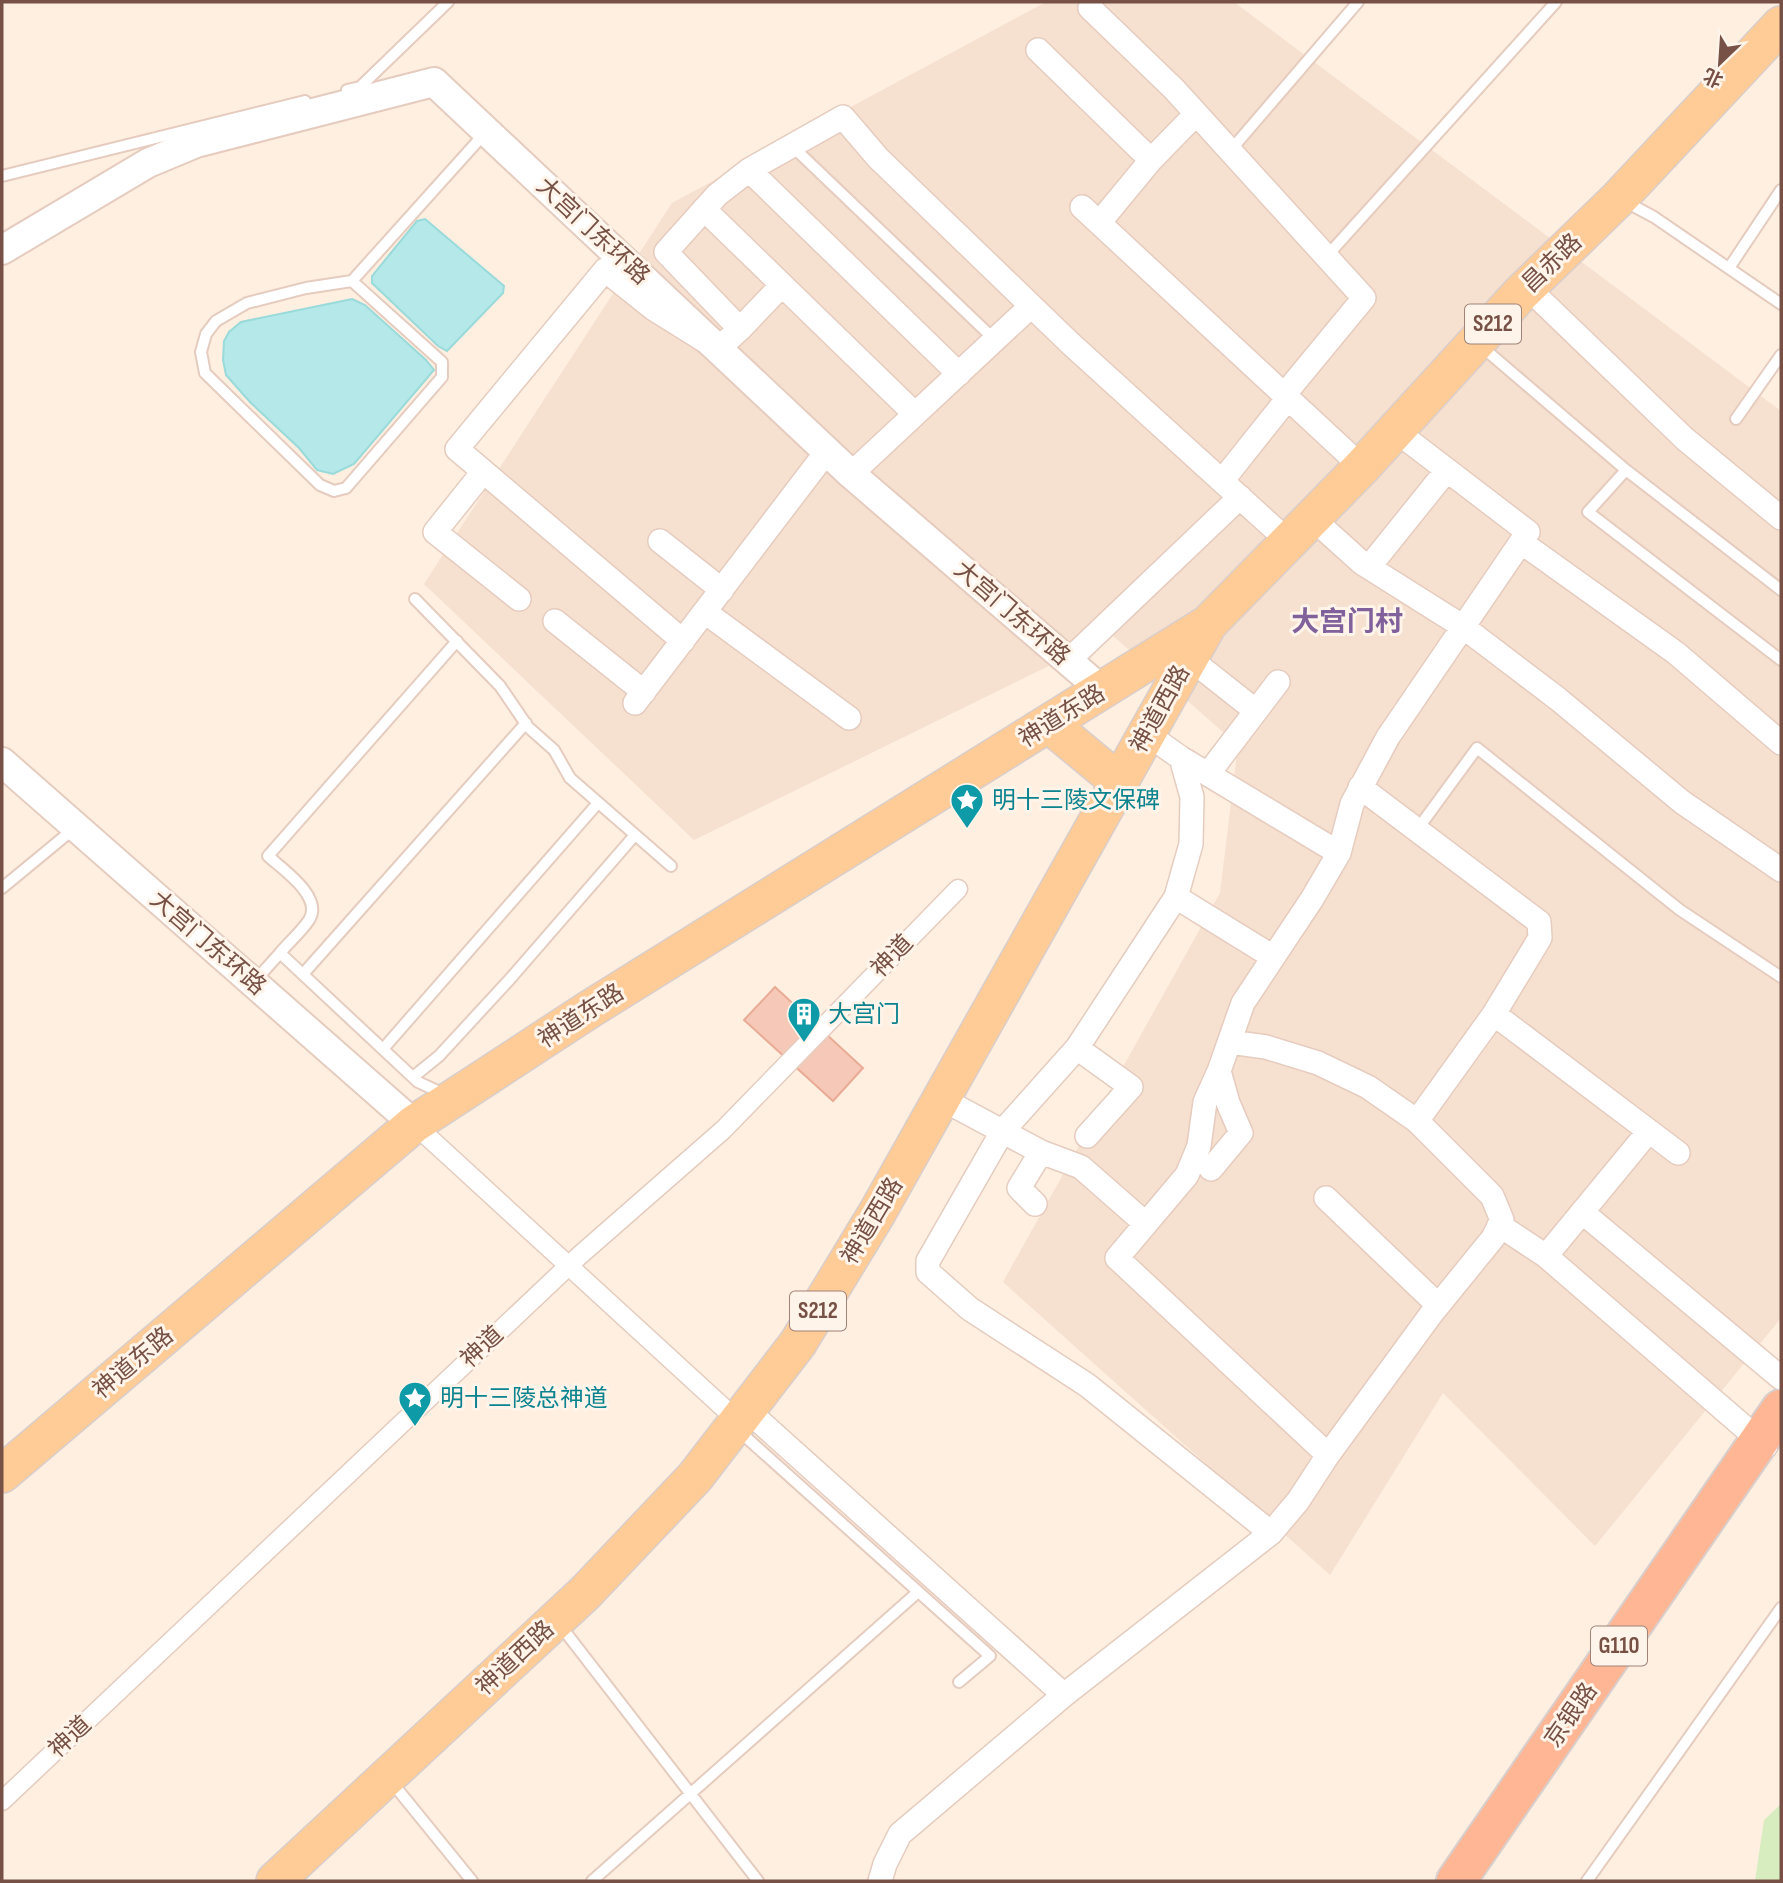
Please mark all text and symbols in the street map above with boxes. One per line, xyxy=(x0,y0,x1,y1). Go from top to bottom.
north arrow xyxy=(1685,28,1755,98)
text: 北 xyxy=(1700,63,1727,91)
street label: 大宫门东环路 xyxy=(530,171,656,291)
street label: 昌赤路 xyxy=(1516,228,1588,298)
road number: S212 xyxy=(1465,304,1521,344)
street label: 大宫门东环路 xyxy=(948,555,1076,671)
district label: 大宫门村 xyxy=(1291,606,1403,639)
street label: 神道西路 xyxy=(1124,660,1196,758)
street label: 神道东路 xyxy=(1014,678,1110,754)
place icon: 明十三陵文保碑 xyxy=(948,781,986,830)
place label: 明十三陵文保碑 xyxy=(992,786,1160,815)
street label: 大宫门东环路 xyxy=(144,885,272,1001)
street label: 神道 xyxy=(865,929,919,983)
street label: 神道东路 xyxy=(533,978,629,1054)
building icon: 大宫门 xyxy=(785,995,823,1044)
place label: 大宫门 xyxy=(828,1000,900,1029)
street label: 神道西路 xyxy=(835,1172,909,1270)
road number: S212 xyxy=(790,1292,846,1330)
street label: 神道 xyxy=(455,1320,509,1374)
street label: 神道东路 xyxy=(87,1321,179,1405)
place icon: 明十三陵总神道 xyxy=(396,1379,434,1428)
place label: 明十三陵总神道 xyxy=(440,1384,608,1413)
street label: 神道西路 xyxy=(470,1615,560,1701)
road number: G110 xyxy=(1591,1626,1647,1666)
street label: 京银路 xyxy=(1538,1677,1604,1753)
street label: 神道 xyxy=(43,1710,97,1764)

